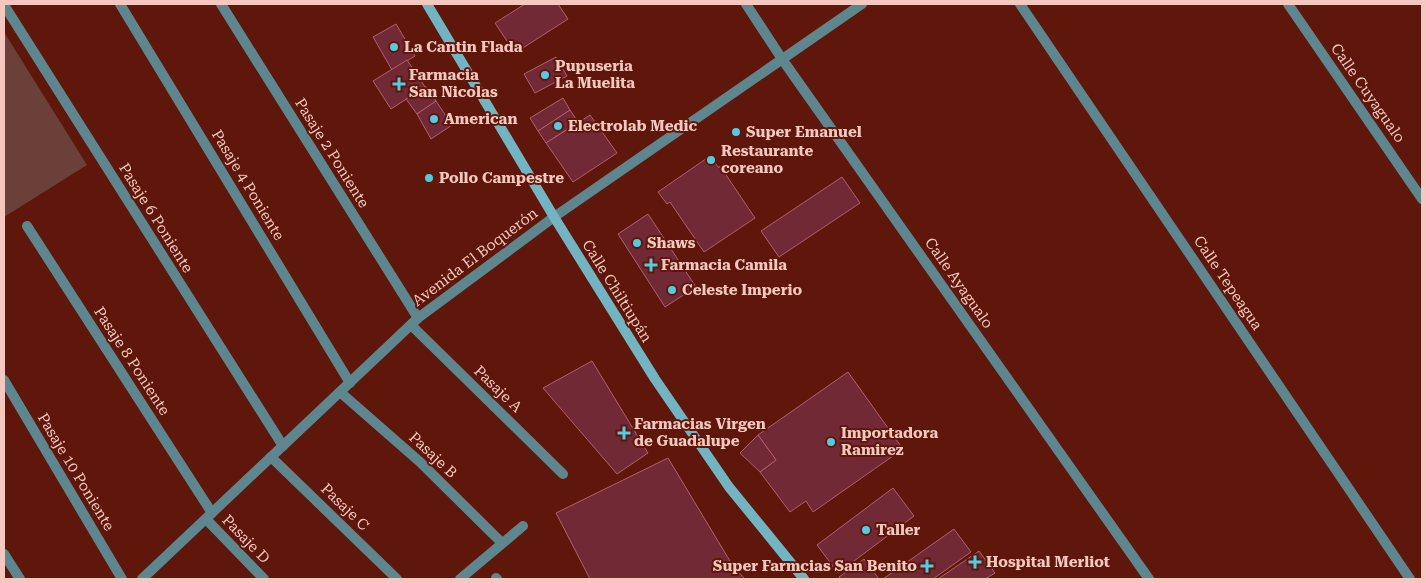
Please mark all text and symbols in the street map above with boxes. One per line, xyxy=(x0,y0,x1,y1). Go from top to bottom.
place label: La Cantin Flada xyxy=(404,38,523,56)
street label: Calle Cuyagualo xyxy=(1327,40,1409,146)
marker: La Cantin Flada xyxy=(388,41,400,53)
place label: Pupuseria La Muelita xyxy=(555,57,635,92)
place label: Farmacia San Nicolas xyxy=(409,66,498,101)
marker: Pupuseria La Muelita xyxy=(539,69,551,81)
marker: Farmacia San Nicolas xyxy=(393,78,405,90)
street label: Pasaje 2 Poniente xyxy=(291,95,373,211)
place label: American xyxy=(444,110,518,128)
marker: American xyxy=(428,113,440,125)
place label: Electrolab Medic xyxy=(568,117,698,135)
marker: Electrolab Medic xyxy=(552,120,564,132)
place label: Super Emanuel xyxy=(746,123,862,141)
street label: Pasaje 4 Poniente xyxy=(208,126,288,244)
marker: Super Emanuel xyxy=(730,126,742,138)
place label: Restaurante coreano xyxy=(721,142,813,177)
marker: Restaurante coreano xyxy=(705,154,717,166)
street label: Pasaje 6 Poniente xyxy=(115,160,197,276)
place label: Pollo Campestre xyxy=(439,169,564,187)
marker: Pollo Campestre xyxy=(423,172,435,184)
street label: Avenida El Boquerón xyxy=(409,204,541,310)
street label: Calle Tepeagua xyxy=(1190,233,1266,333)
place label: Shaws xyxy=(647,234,696,252)
street label: Calle Ayagualo xyxy=(921,234,997,332)
street label: Calle Chiltiupán xyxy=(578,237,656,346)
marker: Shaws xyxy=(631,237,643,249)
place label: Farmacia Camila xyxy=(661,256,787,274)
marker: Farmacia Camila xyxy=(645,259,657,271)
place label: Celeste Imperio xyxy=(682,281,802,299)
marker: Celeste Imperio xyxy=(666,284,678,296)
street label: Pasaje 8 Poniente xyxy=(90,303,174,419)
street label: Pasaje A xyxy=(470,362,526,417)
street label: Pasaje 10 Poniente xyxy=(34,410,118,534)
place label: Farmacias Virgen de Guadalupe xyxy=(634,415,766,450)
place label: Importadora Ramirez xyxy=(841,424,938,459)
marker: Farmacias Virgen de Guadalupe xyxy=(618,427,630,439)
street label: Pasaje B xyxy=(405,428,461,482)
marker: Importadora Ramirez xyxy=(825,436,837,448)
street label: Pasaje C xyxy=(317,480,373,534)
street label: Pasaje D xyxy=(218,511,274,567)
place label: Taller xyxy=(876,521,921,539)
marker: Taller xyxy=(860,524,872,536)
place label: Hospital Merliot xyxy=(986,553,1110,571)
marker: Hospital Merliot xyxy=(968,555,982,569)
place label: Super Farmcias San Benito xyxy=(713,557,917,575)
marker: Super Farmcias San Benito xyxy=(921,560,933,572)

